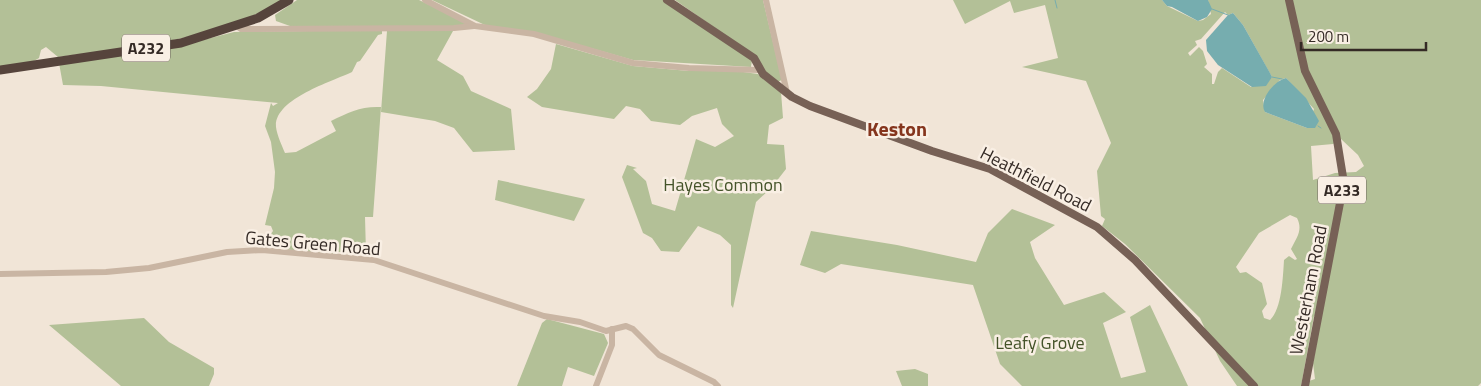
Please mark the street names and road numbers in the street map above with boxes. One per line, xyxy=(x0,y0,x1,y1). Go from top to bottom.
road number: A232 xyxy=(122,34,170,62)
street label: Heathfield Road xyxy=(976,139,1096,219)
road number: A233 xyxy=(1318,176,1366,204)
street label: Westerham Road xyxy=(1282,223,1334,357)
street label: Gates Green Road xyxy=(244,224,382,262)

